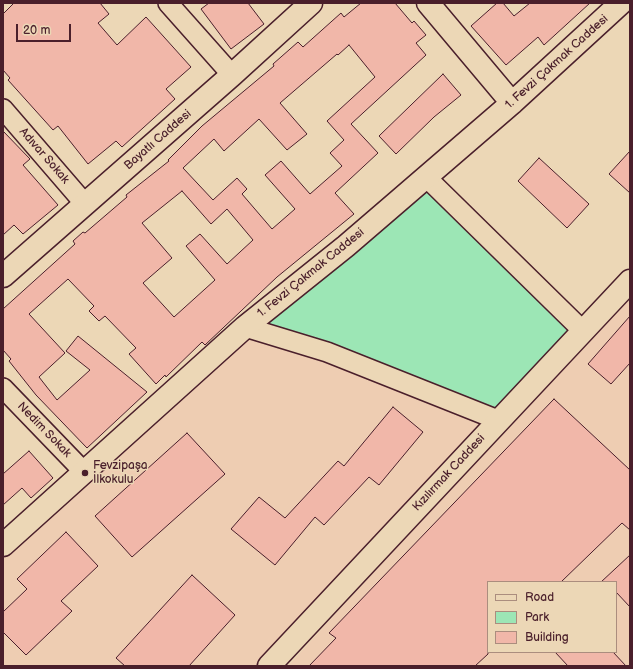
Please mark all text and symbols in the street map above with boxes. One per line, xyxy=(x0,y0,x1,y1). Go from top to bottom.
street label: 1. Fevzi Çakmak Caddesi xyxy=(503,12,611,112)
scale bar xyxy=(18,16,73,42)
text: 20 m xyxy=(23,23,50,38)
street label: Bayatlı Caddesi xyxy=(121,107,195,173)
street label: Adıvar Sokak xyxy=(16,125,72,187)
street label: 1. Fevzi Çakmak Caddesi xyxy=(255,225,367,321)
street label: Nedim Sokak xyxy=(14,399,74,461)
street label: Kızılırmak Caddesi xyxy=(410,432,488,514)
place label: Fevzipaşa İlkokulu xyxy=(93,459,148,487)
marker: Fevzipaşa İlkokulu xyxy=(80,468,90,478)
legend xyxy=(487,581,617,653)
text: Road xyxy=(525,590,554,605)
text: Park xyxy=(525,610,549,625)
text: Building xyxy=(525,630,569,645)

